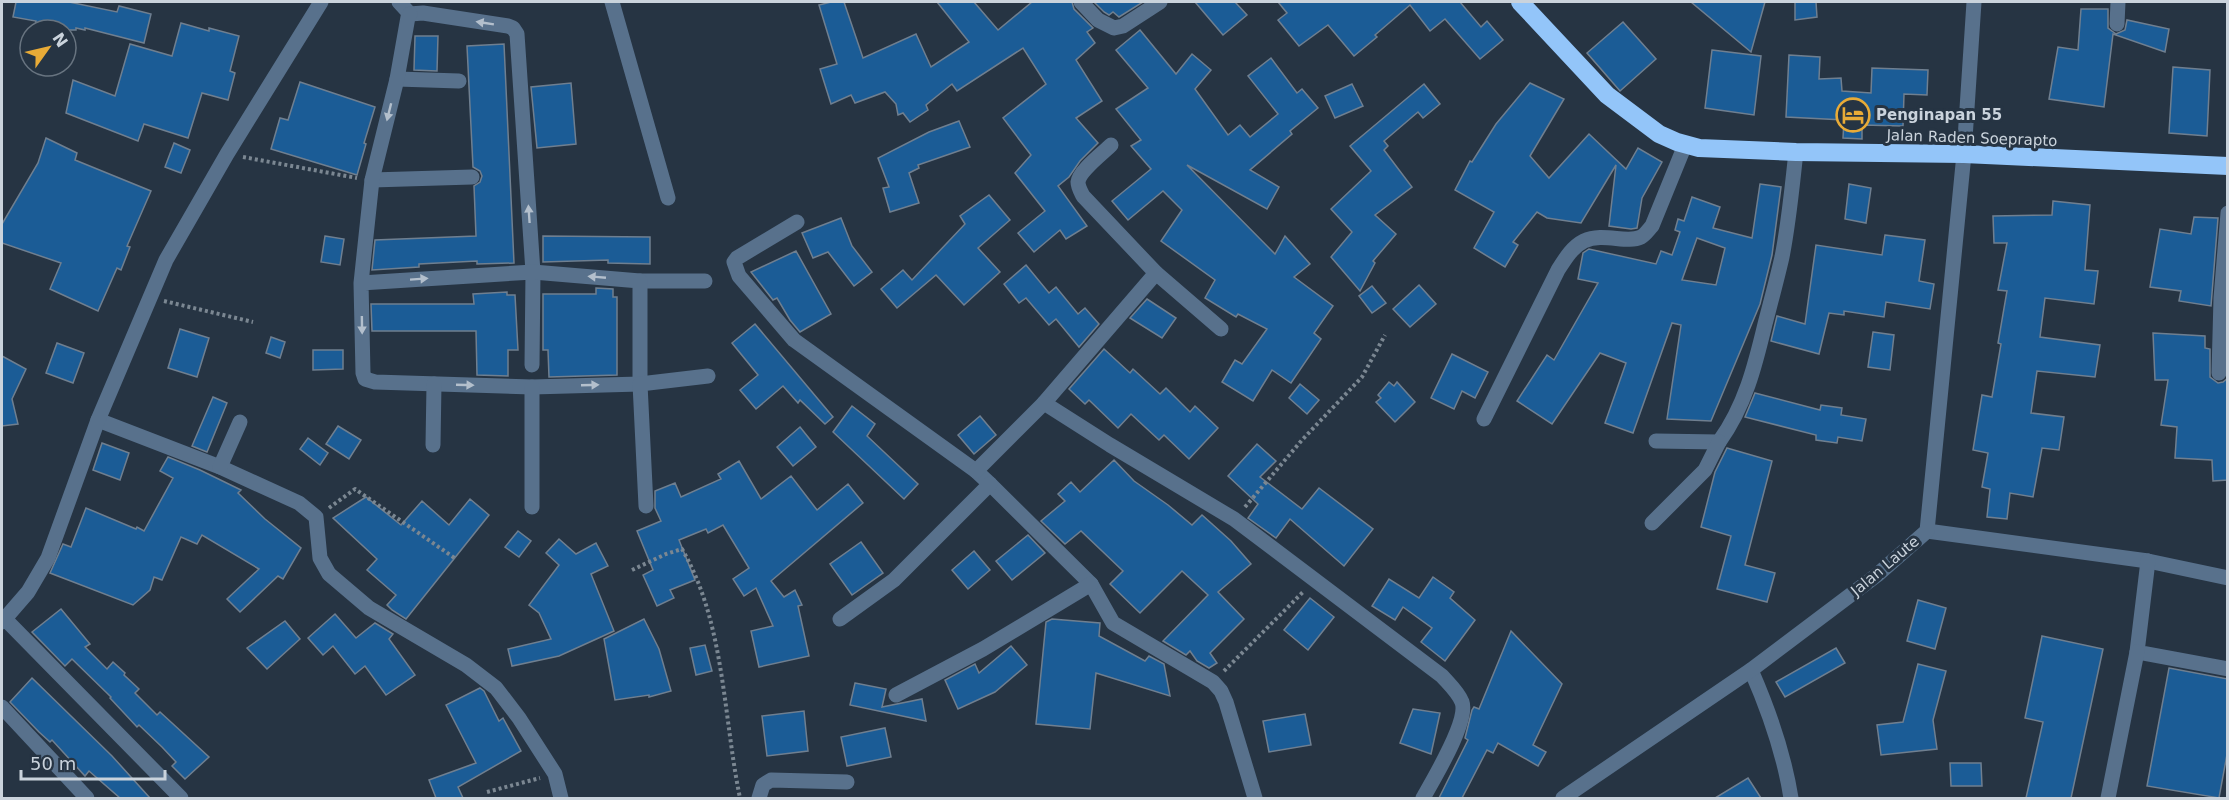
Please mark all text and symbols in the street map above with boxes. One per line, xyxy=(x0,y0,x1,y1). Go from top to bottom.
north arrow xyxy=(18,18,78,78)
one-way arrow xyxy=(475,18,494,27)
text: N xyxy=(48,29,72,51)
hotel icon: Penginapan 55 xyxy=(1835,97,1871,133)
one-way arrow xyxy=(384,103,393,121)
place label: Penginapan 55 xyxy=(1876,106,2002,124)
street label: Jalan Raden Soeprapto xyxy=(1885,126,2058,150)
one-way arrow xyxy=(525,204,534,223)
one-way arrow xyxy=(588,273,607,282)
one-way arrow xyxy=(410,275,429,284)
one-way arrow xyxy=(357,316,367,335)
one-way arrow xyxy=(455,380,474,389)
one-way arrow xyxy=(581,380,600,390)
street label: Jalan Laute xyxy=(1846,532,1923,600)
scale bar xyxy=(21,743,165,781)
text: 50 m xyxy=(30,753,76,774)

